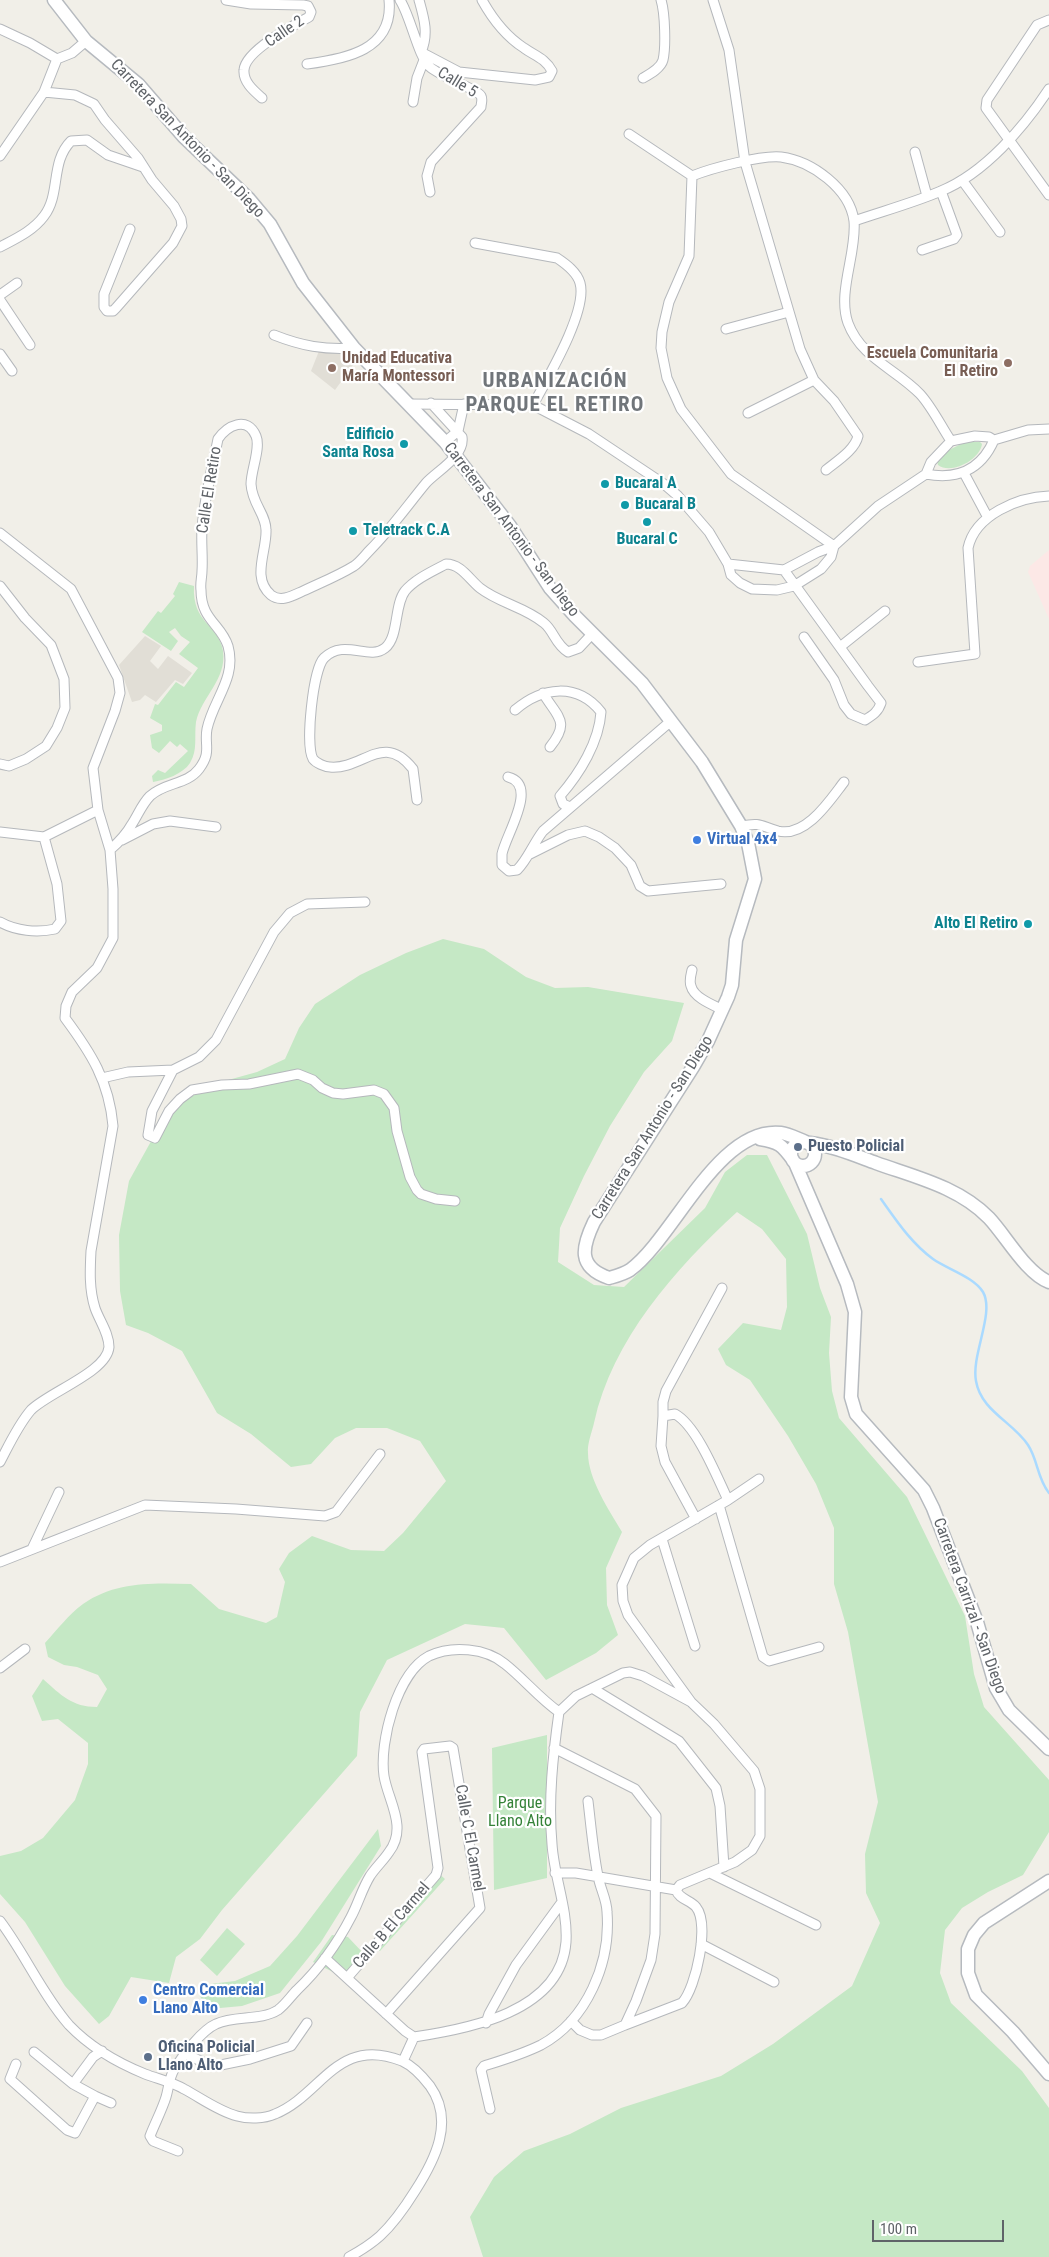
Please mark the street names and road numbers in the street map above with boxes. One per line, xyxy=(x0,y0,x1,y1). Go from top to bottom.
street label: Calle 2 xyxy=(262,12,308,52)
street label: Carretera San Antonio - San Diego xyxy=(106,56,268,222)
street label: Calle 5 xyxy=(434,64,480,102)
street label: Carretera San Antonio - San Diego xyxy=(439,439,583,621)
street label: Calle El Retiro xyxy=(194,445,226,535)
street label: Carretera San Antonio - San Diego xyxy=(588,1032,718,1224)
street label: Carretera Carrizal - San Diego xyxy=(928,1516,1010,1696)
street label: Calle C El Carmel xyxy=(450,1783,488,1893)
street label: Calle B El Carmel xyxy=(349,1879,435,1973)

